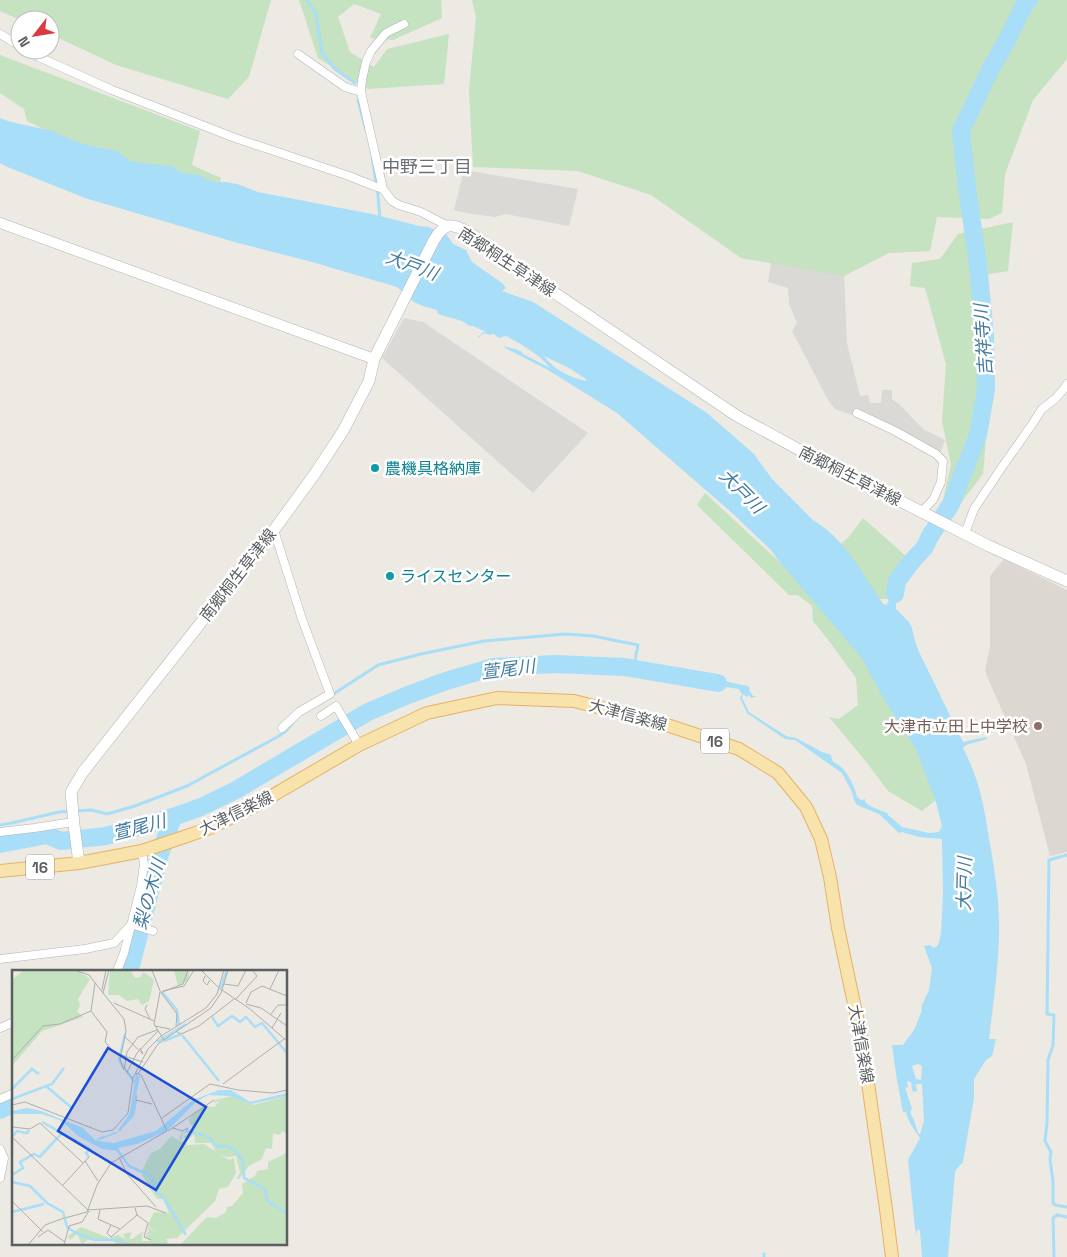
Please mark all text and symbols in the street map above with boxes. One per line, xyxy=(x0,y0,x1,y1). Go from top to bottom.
north arrow xyxy=(10,10,60,60)
text: N xyxy=(14,33,34,50)
district label: 中野三丁目 xyxy=(382,155,472,178)
street label: 南郷桐生草津線 xyxy=(454,223,560,301)
water label: 大戸川 xyxy=(383,245,443,286)
water label: 吉祥寺川 xyxy=(969,301,997,377)
street label: 南郷桐生草津線 xyxy=(795,441,905,511)
place label: 農機具格納庫 xyxy=(385,458,481,479)
marker: 農機具格納庫 xyxy=(369,462,381,474)
water label: 大戸川 xyxy=(715,464,771,520)
street label: 南郷桐生草津線 xyxy=(195,524,281,626)
place label: ライスセンター xyxy=(400,566,512,587)
marker: ライスセンター xyxy=(384,570,396,582)
water label: 萱尾川 xyxy=(480,654,538,684)
street label: 大津信楽線 xyxy=(587,695,669,735)
place label: 大津市立田上中学校 xyxy=(884,716,1028,737)
marker: 大津市立田上中学校 xyxy=(1032,720,1044,732)
road number: 16 xyxy=(701,728,729,754)
street label: 大津信楽線 xyxy=(195,786,277,840)
water label: 萱尾川 xyxy=(110,808,170,845)
road number: 16 xyxy=(26,854,54,880)
water label: 梨の木川 xyxy=(128,854,171,932)
water label: 大戸川 xyxy=(952,855,976,911)
inset map xyxy=(12,970,288,1244)
street label: 大津信楽線 xyxy=(844,1003,878,1085)

